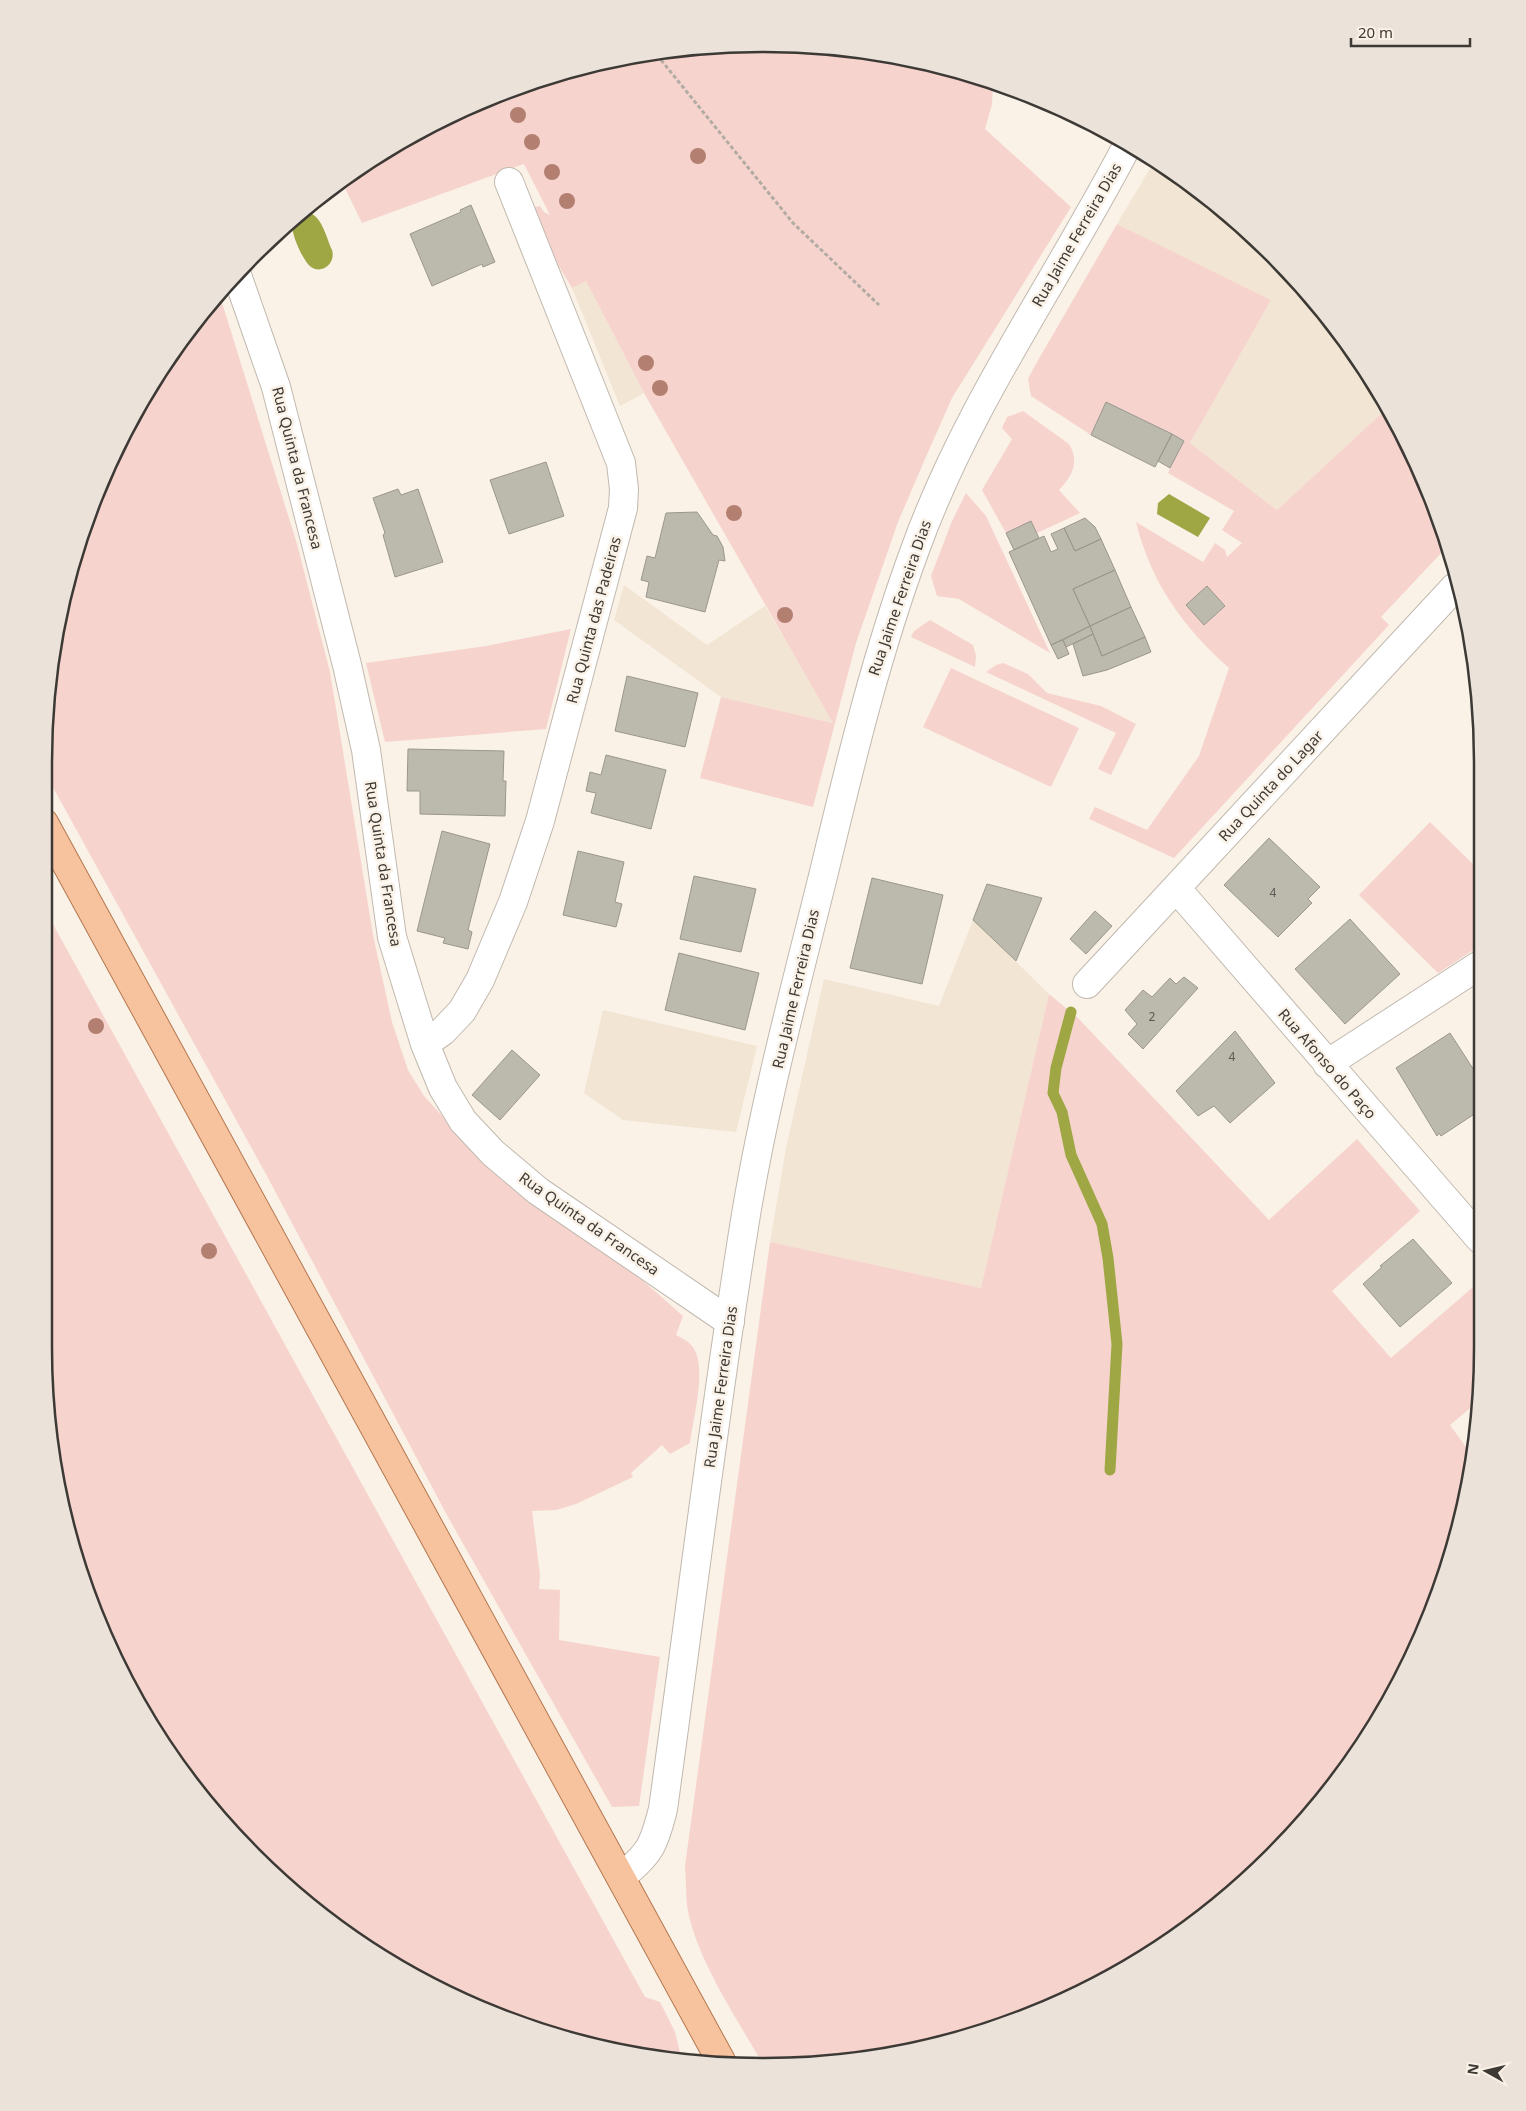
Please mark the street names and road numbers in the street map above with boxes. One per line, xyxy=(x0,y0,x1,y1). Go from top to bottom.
street label: Rua Jaime Ferreira Dias xyxy=(1027,159,1126,310)
street label: Rua Quinta da Francesa xyxy=(268,384,328,551)
street label: Rua Jaime Ferreira Dias xyxy=(863,517,935,678)
street label: Rua Quinta das Padeiras xyxy=(561,534,625,705)
street label: Rua Quinta do Lagar xyxy=(1213,725,1327,845)
street label: Rua Quinta da Francesa xyxy=(361,780,407,948)
street label: Rua Jaime Ferreira Dias xyxy=(767,907,823,1070)
street label: Rua Afonso do Paço xyxy=(1274,1004,1381,1123)
street label: Rua Quinta da Francesa xyxy=(515,1167,664,1279)
street label: Rua Jaime Ferreira Dias xyxy=(699,1305,741,1469)

